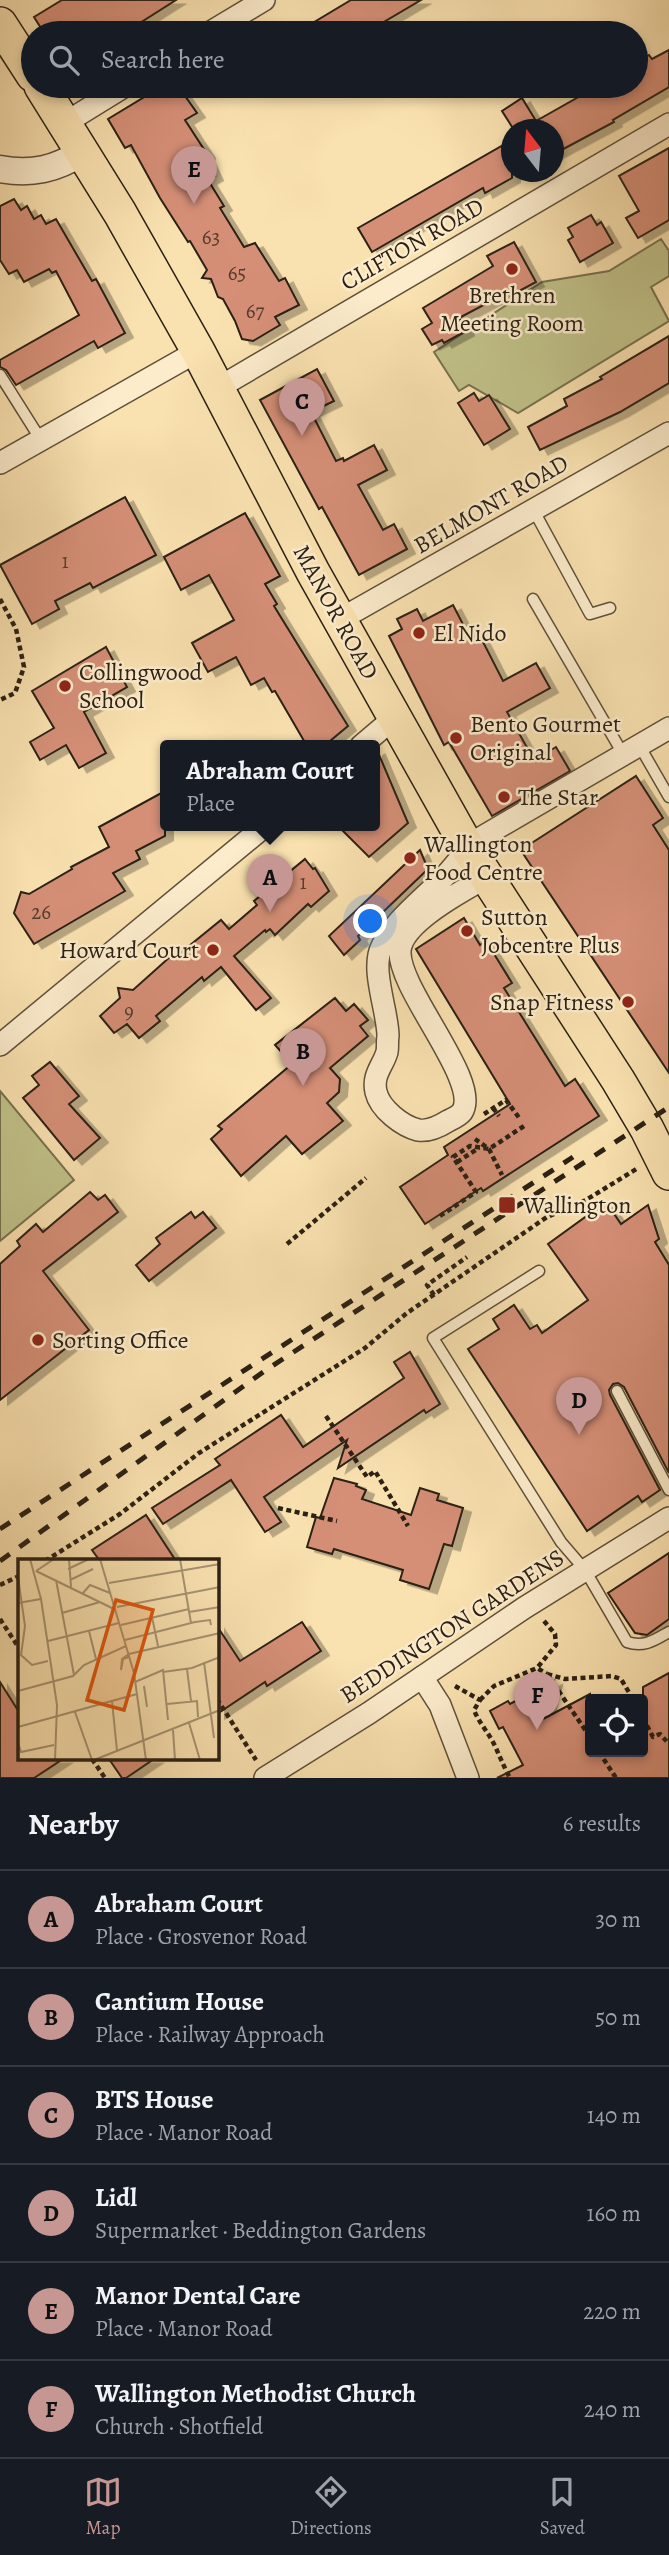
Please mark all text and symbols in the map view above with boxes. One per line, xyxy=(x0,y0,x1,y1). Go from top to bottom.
search box xyxy=(21,21,648,98)
icon: search xyxy=(45,41,83,79)
text: Search here xyxy=(101,42,225,77)
north arrow xyxy=(501,119,564,182)
pin: E xyxy=(171,146,217,204)
street label: CLIFTON ROAD xyxy=(334,190,490,298)
house number: 63 xyxy=(202,223,220,251)
house number: 65 xyxy=(228,259,246,287)
marker: Brethren Meeting Room xyxy=(504,261,520,277)
place label: Brethren Meeting Room xyxy=(440,279,584,339)
house number: 67 xyxy=(246,297,264,325)
pin: C xyxy=(279,378,325,436)
street label: BELMONT ROAD xyxy=(408,447,574,561)
street label: MANOR ROAD xyxy=(286,539,386,685)
house number: 1 xyxy=(61,547,69,575)
place label: El Nido xyxy=(433,617,506,649)
marker: El Nido xyxy=(411,625,427,641)
place label: Collingwood School xyxy=(79,656,203,716)
marker: Collingwood School xyxy=(57,678,73,694)
place label: Bento Gourmet Original xyxy=(470,708,621,768)
marker: Bento Gourmet Original xyxy=(448,730,464,746)
popup xyxy=(160,740,380,831)
text: Abraham Court xyxy=(186,753,354,788)
place label: The Star xyxy=(518,781,598,813)
text: Place xyxy=(186,788,235,819)
marker: The Star xyxy=(496,789,512,805)
place label: Wallington Food Centre xyxy=(423,828,543,888)
marker: Wallington Food Centre xyxy=(402,850,418,866)
pin: A xyxy=(247,854,293,912)
house number: 1 xyxy=(299,868,307,896)
house number: 26 xyxy=(31,898,51,926)
place label: Sutton Jobcentre Plus xyxy=(481,901,620,961)
your location xyxy=(353,904,387,938)
marker: Sutton Jobcentre Plus xyxy=(459,923,475,939)
place label: Howard Court xyxy=(59,934,199,966)
marker: Howard Court xyxy=(205,942,221,958)
place label: Snap Fitness xyxy=(490,986,614,1018)
marker: Snap Fitness xyxy=(620,994,636,1010)
house number: 9 xyxy=(124,997,134,1025)
pin: B xyxy=(280,1028,326,1086)
place label: Wallington xyxy=(522,1189,631,1221)
marker: Wallington xyxy=(497,1195,517,1215)
place label: Sorting Office xyxy=(52,1324,188,1356)
marker: Sorting Office xyxy=(30,1332,46,1348)
pin: D xyxy=(556,1377,602,1435)
street label: BEDDINGTON GARDENS xyxy=(334,1541,570,1711)
inset map xyxy=(18,1559,219,1760)
pin: F xyxy=(514,1672,560,1730)
map controls xyxy=(585,1694,648,1757)
button: locate xyxy=(585,1694,648,1757)
text: Nearby xyxy=(28,1804,119,1844)
text: 6 results xyxy=(563,1808,641,1839)
text: Abraham Court xyxy=(95,1886,263,1921)
text: A xyxy=(44,1904,58,1935)
text: 30 m xyxy=(595,1904,641,1935)
text: Place · Grosvenor Road xyxy=(95,1921,307,1952)
text: Cantium House xyxy=(95,1984,264,2019)
text: B xyxy=(44,2002,58,2033)
text: 50 m xyxy=(595,2002,641,2033)
text: Place · Railway Approach xyxy=(95,2019,325,2050)
text: BTS House xyxy=(95,2082,213,2117)
text: C xyxy=(44,2100,58,2131)
text: 140 m xyxy=(587,2100,641,2131)
text: Place · Manor Road xyxy=(95,2117,273,2148)
text: Lidl xyxy=(95,2180,137,2215)
text: D xyxy=(43,2198,59,2229)
text: 160 m xyxy=(587,2198,641,2229)
text: Supermarket · Beddington Gardens xyxy=(95,2215,426,2246)
text: Manor Dental Care xyxy=(95,2278,301,2313)
text: E xyxy=(44,2296,58,2327)
text: 220 m xyxy=(583,2296,641,2327)
text: Place · Manor Road xyxy=(95,2313,273,2344)
text: Wallington Methodist Church xyxy=(95,2376,416,2411)
text: F xyxy=(45,2394,57,2425)
text: 240 m xyxy=(584,2394,641,2425)
text: Church · Shotfield xyxy=(95,2411,263,2442)
tab: Map xyxy=(84,2473,122,2541)
tab: Directions xyxy=(290,2473,372,2541)
tab: Saved xyxy=(540,2473,585,2541)

